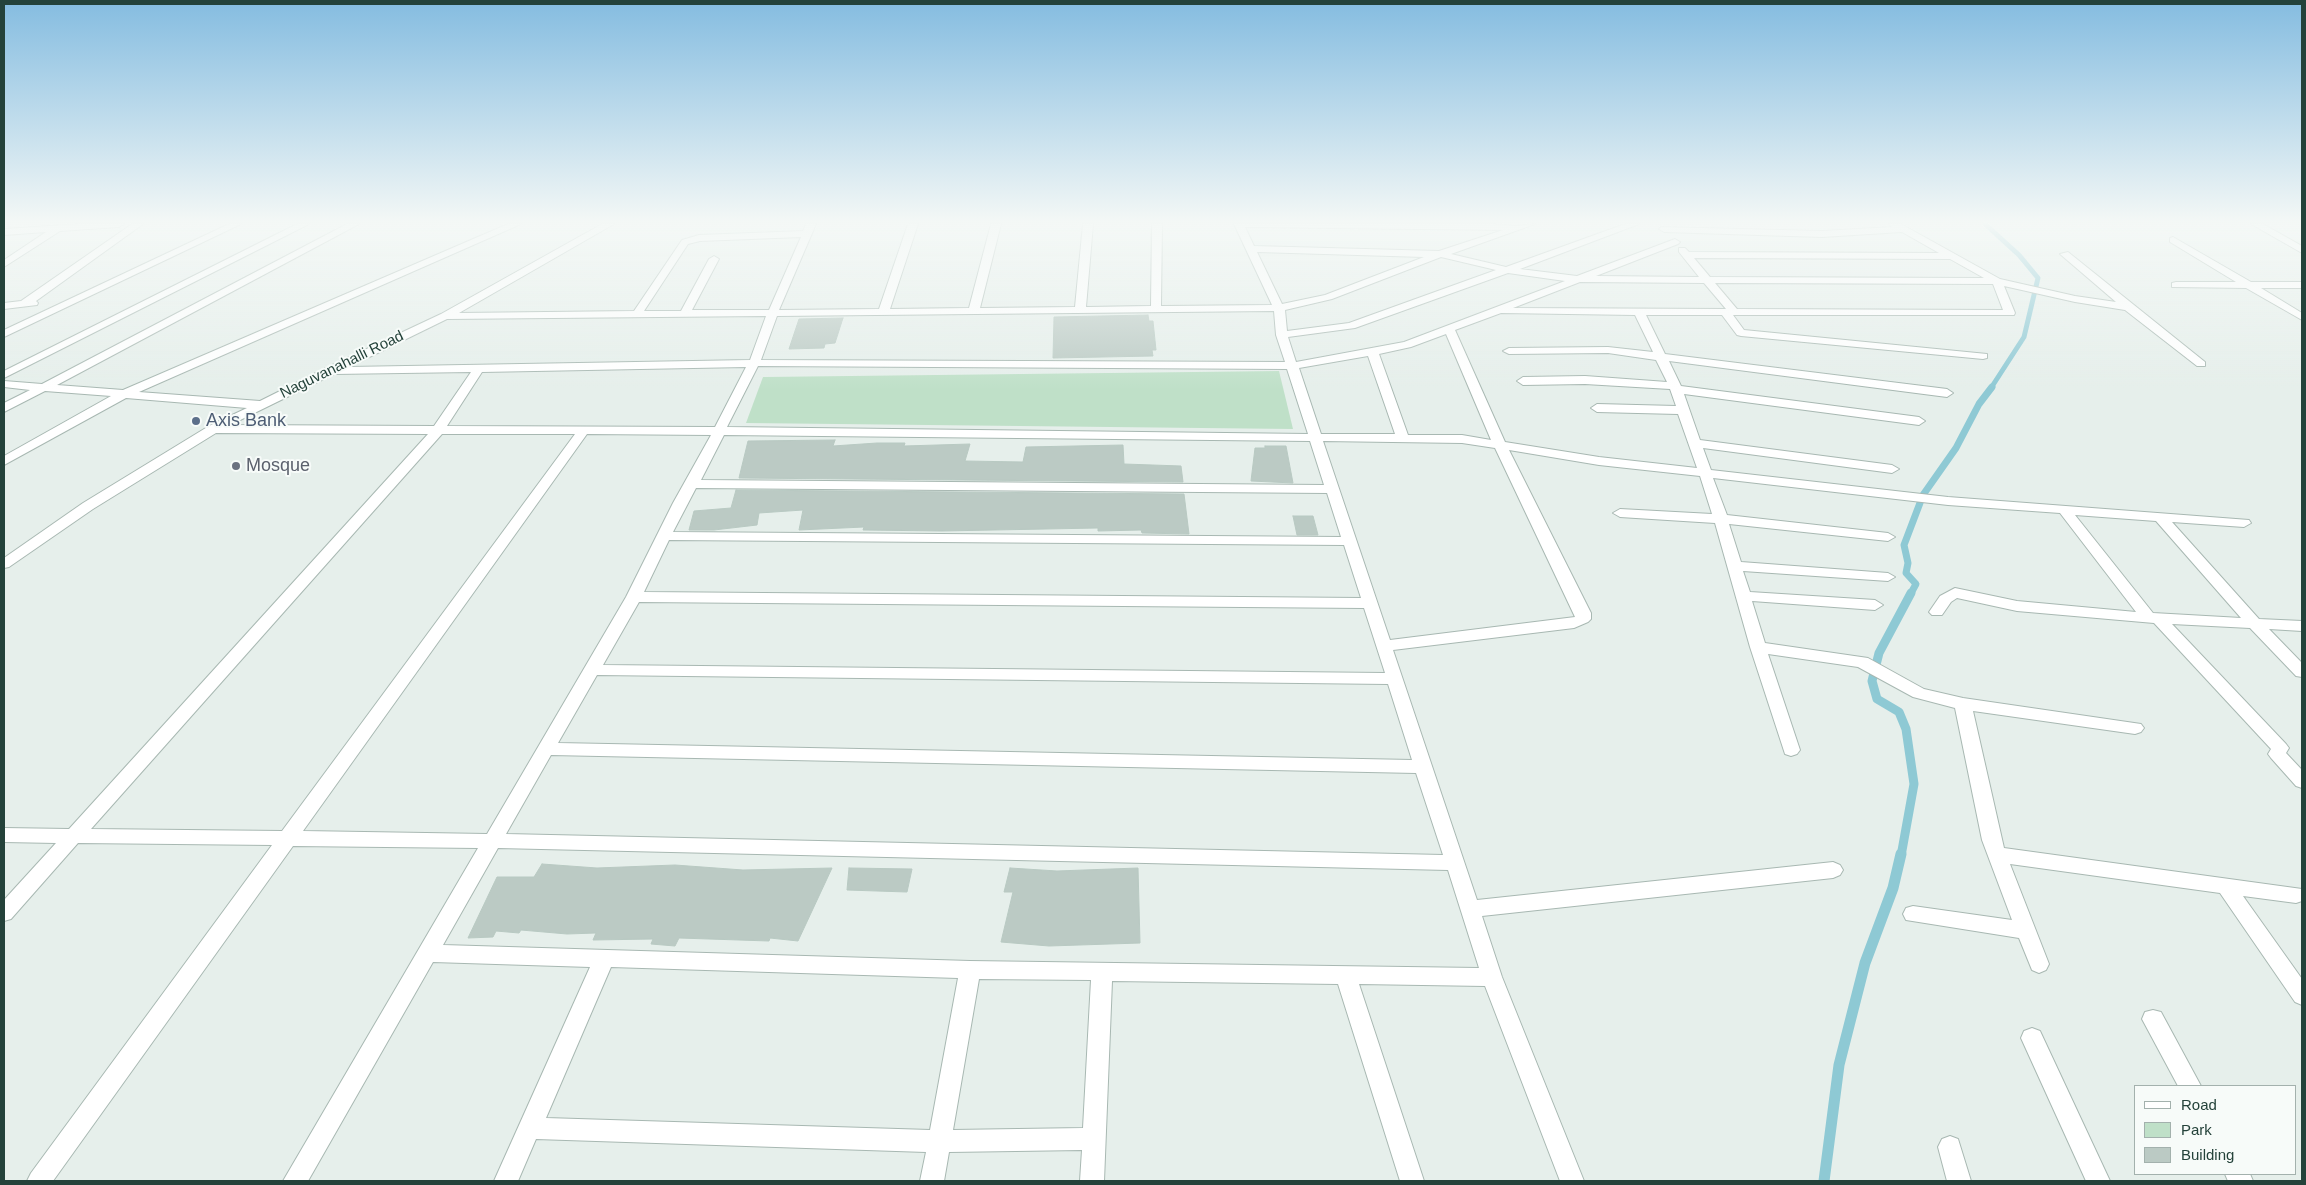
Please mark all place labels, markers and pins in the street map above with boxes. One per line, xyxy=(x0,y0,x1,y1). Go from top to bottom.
place label: Axis Bank xyxy=(206,410,286,432)
marker: Axis Bank xyxy=(190,415,202,427)
place label: Mosque xyxy=(246,455,310,477)
marker: Mosque xyxy=(230,460,242,472)

